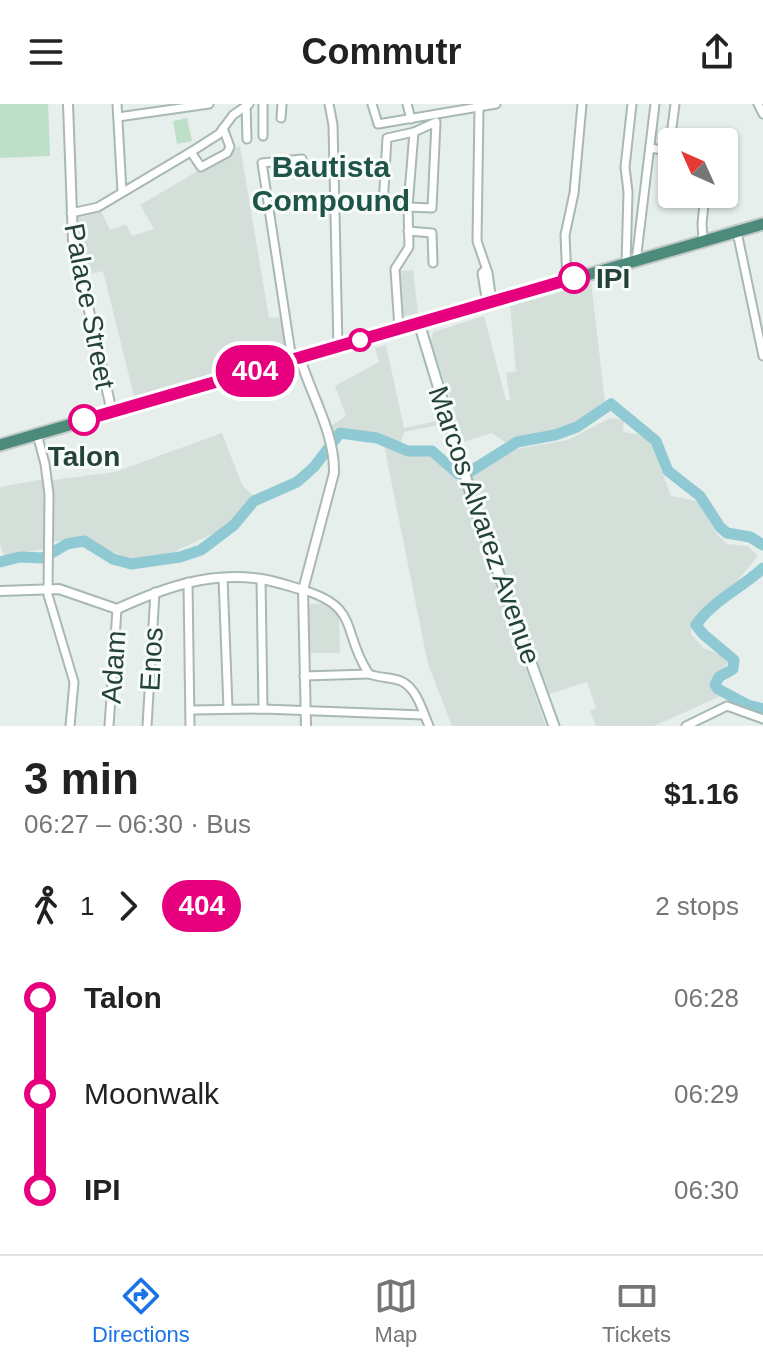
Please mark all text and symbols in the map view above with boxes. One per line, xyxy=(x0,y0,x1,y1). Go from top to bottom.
icon: menu xyxy=(24,30,68,74)
icon: share xyxy=(695,30,739,74)
text: Commutr xyxy=(302,31,462,72)
north arrow xyxy=(658,128,738,208)
map controls xyxy=(658,128,738,208)
district label: Bautista Compound xyxy=(252,150,410,217)
street label: Palace Street xyxy=(58,221,121,392)
marker: IPI xyxy=(559,263,589,293)
place label: IPI xyxy=(596,263,630,294)
unlabelled marker xyxy=(349,329,371,351)
line badge: 404 xyxy=(209,345,301,397)
text: 404 xyxy=(232,355,278,386)
street label: Marcos Alvarez Avenue xyxy=(422,382,547,668)
marker: Talon xyxy=(69,405,99,435)
place label: Talon xyxy=(48,441,120,472)
street label: Enos xyxy=(134,626,169,692)
street label: Adam xyxy=(95,629,132,705)
text: 3 min xyxy=(24,754,139,803)
text: $1.16 xyxy=(664,777,739,810)
text: 06:27 – 06:30 · Bus xyxy=(24,809,251,839)
icon: walk xyxy=(24,884,68,928)
icon: forward xyxy=(106,884,150,928)
text: 404 xyxy=(178,890,225,921)
text: 1 xyxy=(80,891,94,921)
text: 2 stops xyxy=(655,891,739,921)
text: Talon xyxy=(84,981,162,1014)
text: 06:28 xyxy=(674,983,739,1013)
text: Moonwalk xyxy=(84,1077,219,1110)
text: 06:29 xyxy=(674,1079,739,1109)
text: IPI xyxy=(84,1173,121,1206)
text: 06:30 xyxy=(674,1175,739,1205)
tab: Directions xyxy=(92,1274,190,1348)
tab: Map xyxy=(374,1274,418,1348)
tab: Tickets xyxy=(602,1274,671,1348)

